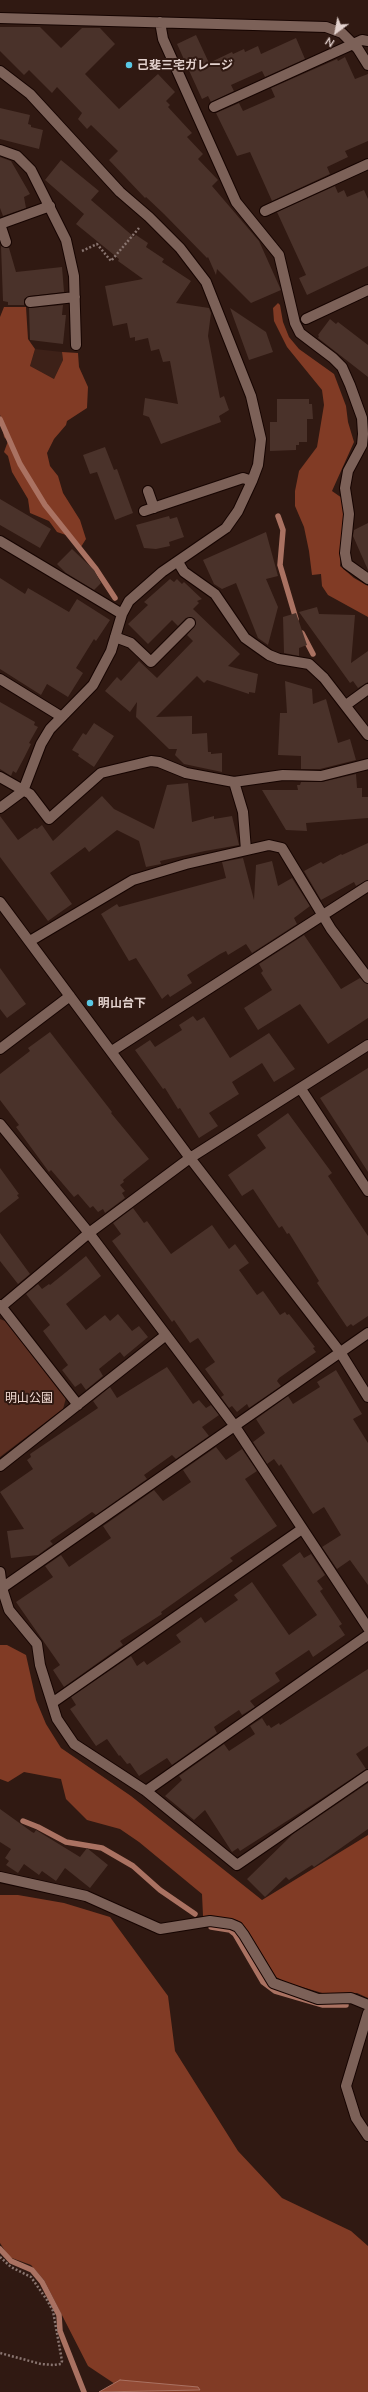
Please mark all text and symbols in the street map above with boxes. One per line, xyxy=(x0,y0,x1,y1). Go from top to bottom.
north arrow xyxy=(316,12,356,52)
text: N xyxy=(322,34,337,50)
place label: 己斐三宅ガレージ xyxy=(137,58,233,72)
marker: 己斐三宅ガレージ xyxy=(124,60,134,70)
place label: 明山台下 xyxy=(98,996,146,1010)
marker: 明山台下 xyxy=(85,998,95,1008)
park label: 明山公園 xyxy=(5,1391,53,1405)

